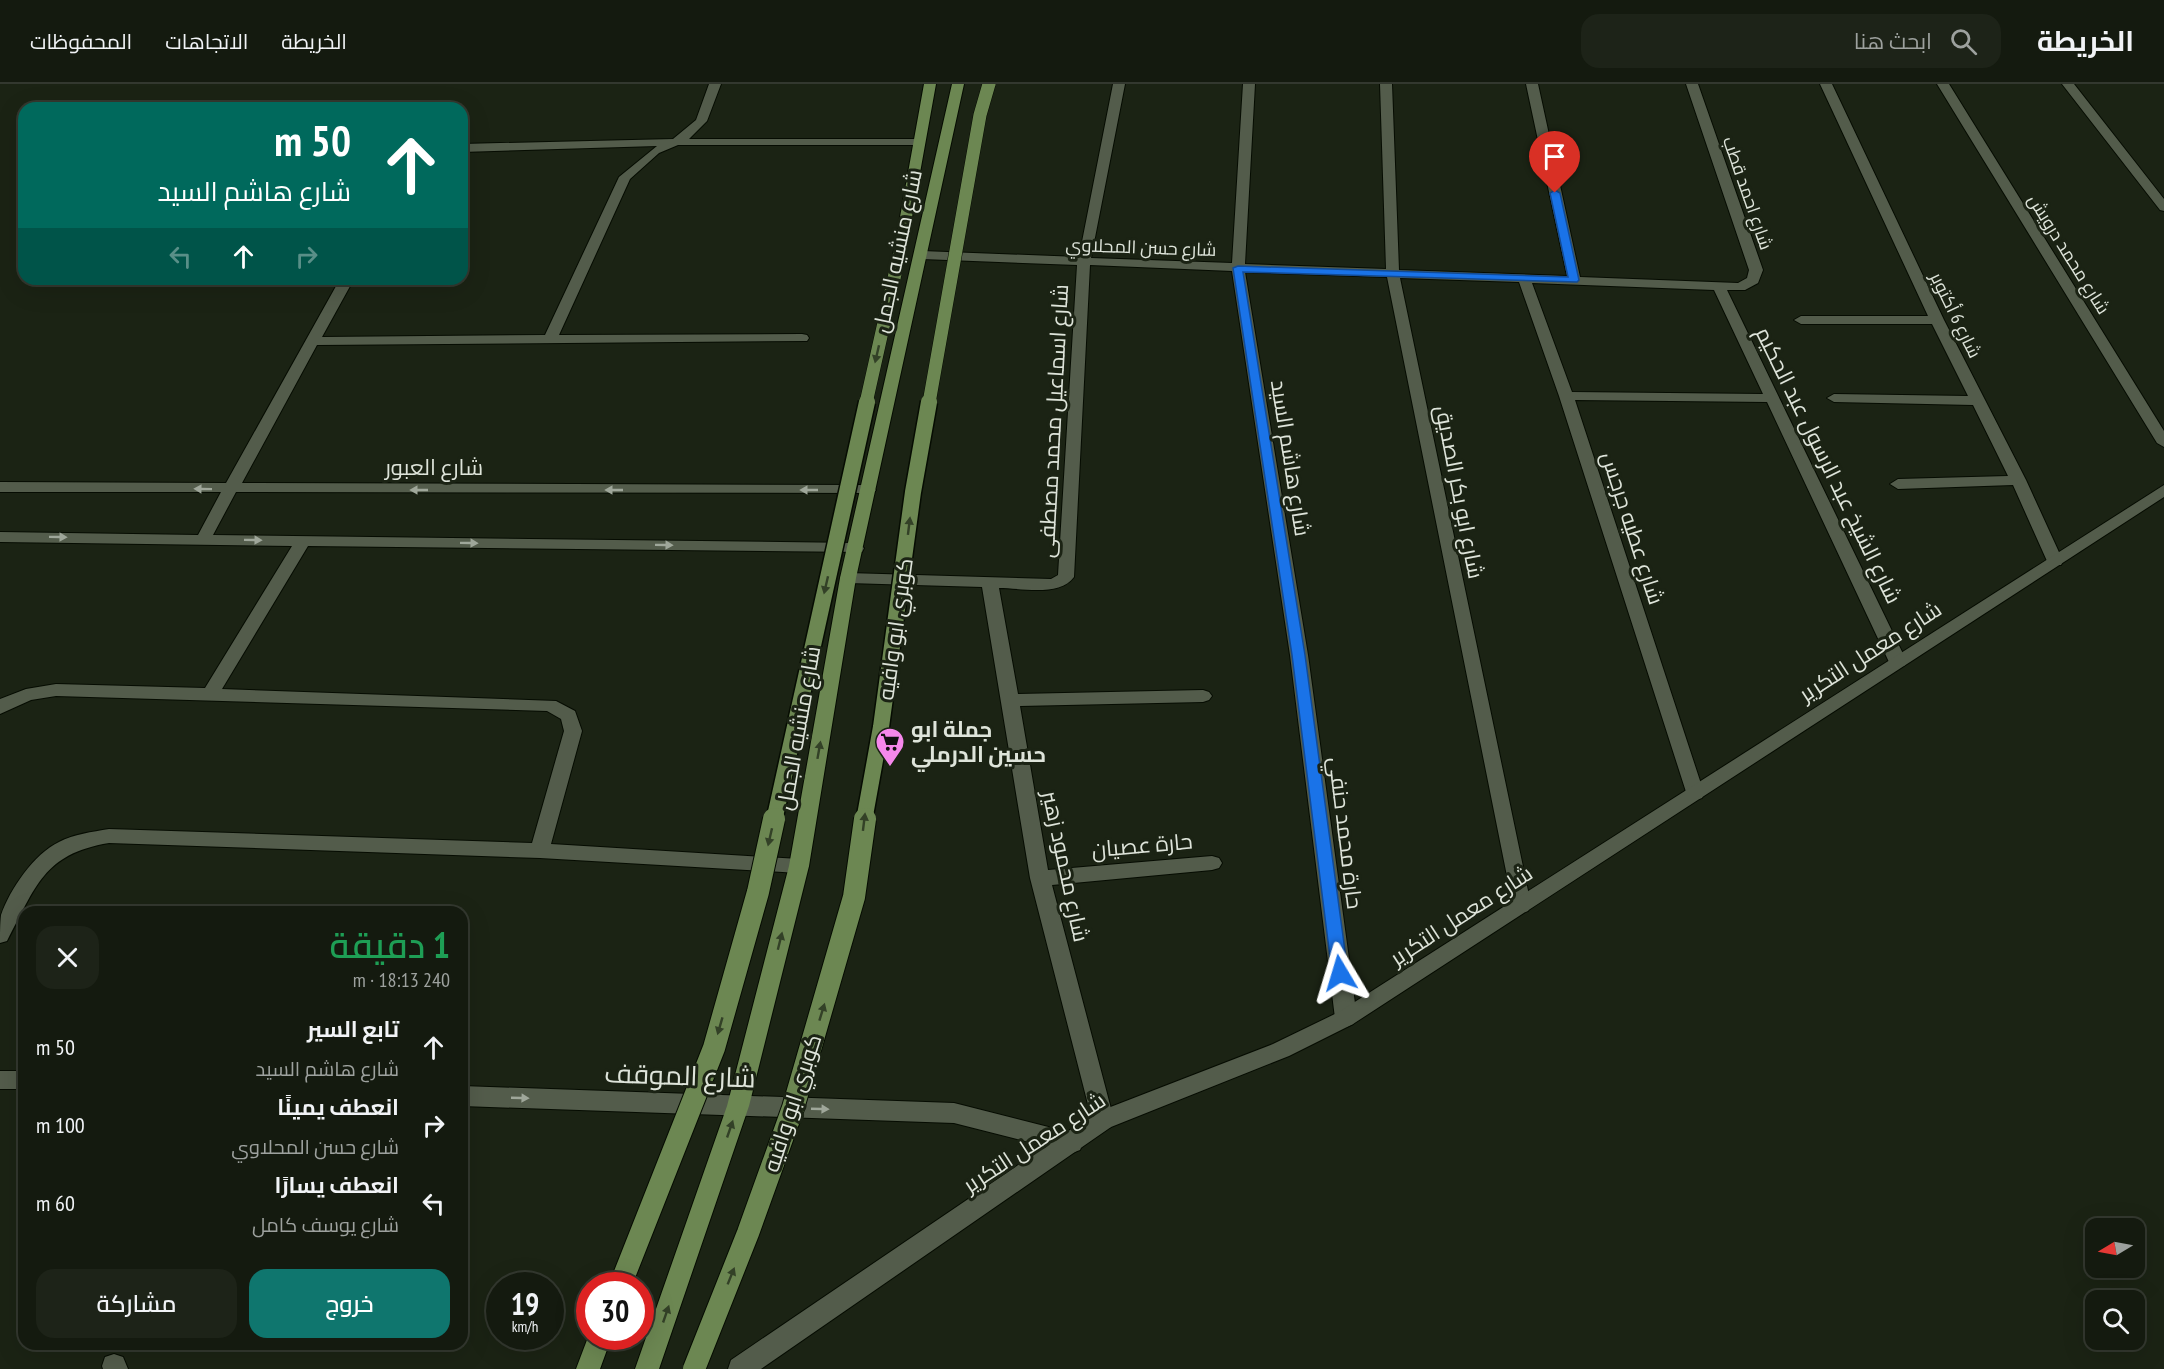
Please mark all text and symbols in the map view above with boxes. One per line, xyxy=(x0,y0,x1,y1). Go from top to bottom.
search box xyxy=(1581,14,2001,68)
text: الخريطة xyxy=(2037,22,2134,59)
icon: search xyxy=(1947,25,1980,58)
text: ابحث هنا xyxy=(1854,27,1932,55)
text: المحفوظات xyxy=(30,28,132,55)
text: الاتجاهات xyxy=(165,28,248,55)
text: الخريطة xyxy=(281,28,347,55)
text: 50 m xyxy=(274,113,351,168)
icon: ahead xyxy=(372,126,450,204)
pin xyxy=(1529,131,1580,193)
street label: شارع احمد قطب xyxy=(1717,133,1778,253)
icon: arrive xyxy=(1538,140,1571,173)
street label: شارع منشيه الجمل xyxy=(866,167,929,335)
text: شارع هاشم السيد xyxy=(157,174,351,208)
street label: شارع محمد درويش xyxy=(2022,190,2115,319)
street label: شارع حسن المحلاوي xyxy=(1065,233,1217,264)
icon: left xyxy=(164,240,197,273)
icon: ahead xyxy=(227,240,260,273)
icon: right xyxy=(290,240,323,273)
street label: شارع 6 أكتوبر xyxy=(1924,267,1987,362)
street label: شارع اسماعيل محمد مصطفى xyxy=(1032,284,1075,559)
street label: شارع الشيخ عبد الرسول عبد الحكيم xyxy=(1748,322,1908,609)
one-way arrow xyxy=(872,345,882,363)
street label: شارع هاشم السيد xyxy=(1263,378,1317,538)
street label: شارع ابو بكر الصديق xyxy=(1428,403,1491,581)
street label: شارع عطيه جرجس xyxy=(1594,448,1671,608)
street label: شارع العبور xyxy=(383,453,483,482)
one-way arrow xyxy=(194,485,213,494)
one-way arrow xyxy=(410,485,429,495)
one-way arrow xyxy=(605,485,624,495)
one-way arrow xyxy=(800,485,819,495)
one-way arrow xyxy=(904,516,914,535)
one-way arrow xyxy=(49,532,68,542)
one-way arrow xyxy=(244,535,263,544)
one-way arrow xyxy=(460,538,479,547)
one-way arrow xyxy=(655,540,674,550)
street label: كوبري ابو وافيه xyxy=(871,556,922,702)
one-way arrow xyxy=(821,576,830,595)
street label: شارع معمل التكرير xyxy=(1792,595,1947,709)
street label: شارع منشيه الجمل xyxy=(770,644,827,812)
place label: جملة ابو حسين الدرملي xyxy=(911,715,1046,772)
supermarket icon: جملة ابو حسين الدرملي xyxy=(874,726,906,768)
one-way arrow xyxy=(815,741,824,760)
street label: حارة محمد حنفي xyxy=(1320,755,1369,911)
street label: شارع محمود زهير xyxy=(1035,786,1096,944)
one-way arrow xyxy=(859,812,869,831)
street label: حارة عصيان xyxy=(1090,827,1194,863)
one-way arrow xyxy=(764,828,774,846)
street label: شارع معمل التكرير xyxy=(1383,859,1538,973)
text: 1 دقيقة xyxy=(330,921,450,968)
button: close xyxy=(36,926,99,989)
one-way arrow xyxy=(775,932,785,950)
position arrow xyxy=(1308,941,1372,1005)
text: 240 m · 18:13 xyxy=(353,967,450,993)
one-way arrow xyxy=(818,1003,827,1021)
text: تابع السير xyxy=(307,1015,399,1043)
one-way arrow xyxy=(715,1017,724,1035)
icon: ahead xyxy=(417,1031,450,1064)
street label: كوبري ابو وافيه xyxy=(757,1031,830,1176)
text: 50 m xyxy=(36,1033,75,1061)
street label: شارع الموقف xyxy=(604,1055,756,1097)
text: شارع هاشم السيد xyxy=(256,1056,399,1082)
street label: شارع معمل التكرير xyxy=(956,1086,1111,1200)
text: انعطف يمينًا xyxy=(277,1093,399,1121)
one-way arrow xyxy=(511,1094,530,1103)
one-way arrow xyxy=(811,1104,830,1114)
icon: right xyxy=(417,1109,450,1142)
text: 100 m xyxy=(36,1111,85,1139)
one-way arrow xyxy=(725,1120,735,1138)
text: شارع حسن المحلاوي xyxy=(231,1134,399,1160)
text: انعطف يسارًا xyxy=(275,1171,399,1199)
icon: left xyxy=(417,1187,450,1220)
text: 60 m xyxy=(36,1189,75,1217)
text: شارع يوسف كامل xyxy=(252,1212,399,1238)
north arrow xyxy=(2085,1218,2145,1278)
map controls xyxy=(2085,1218,2145,1350)
one-way arrow xyxy=(726,1266,736,1284)
button: مشاركة xyxy=(36,1269,237,1338)
button: خروج xyxy=(249,1269,450,1338)
speed limit sign: 30 xyxy=(576,1272,654,1350)
text: 19 xyxy=(511,1284,539,1323)
button: search xyxy=(2085,1290,2145,1350)
one-way arrow xyxy=(661,1305,671,1323)
text: km/h xyxy=(512,1317,538,1336)

